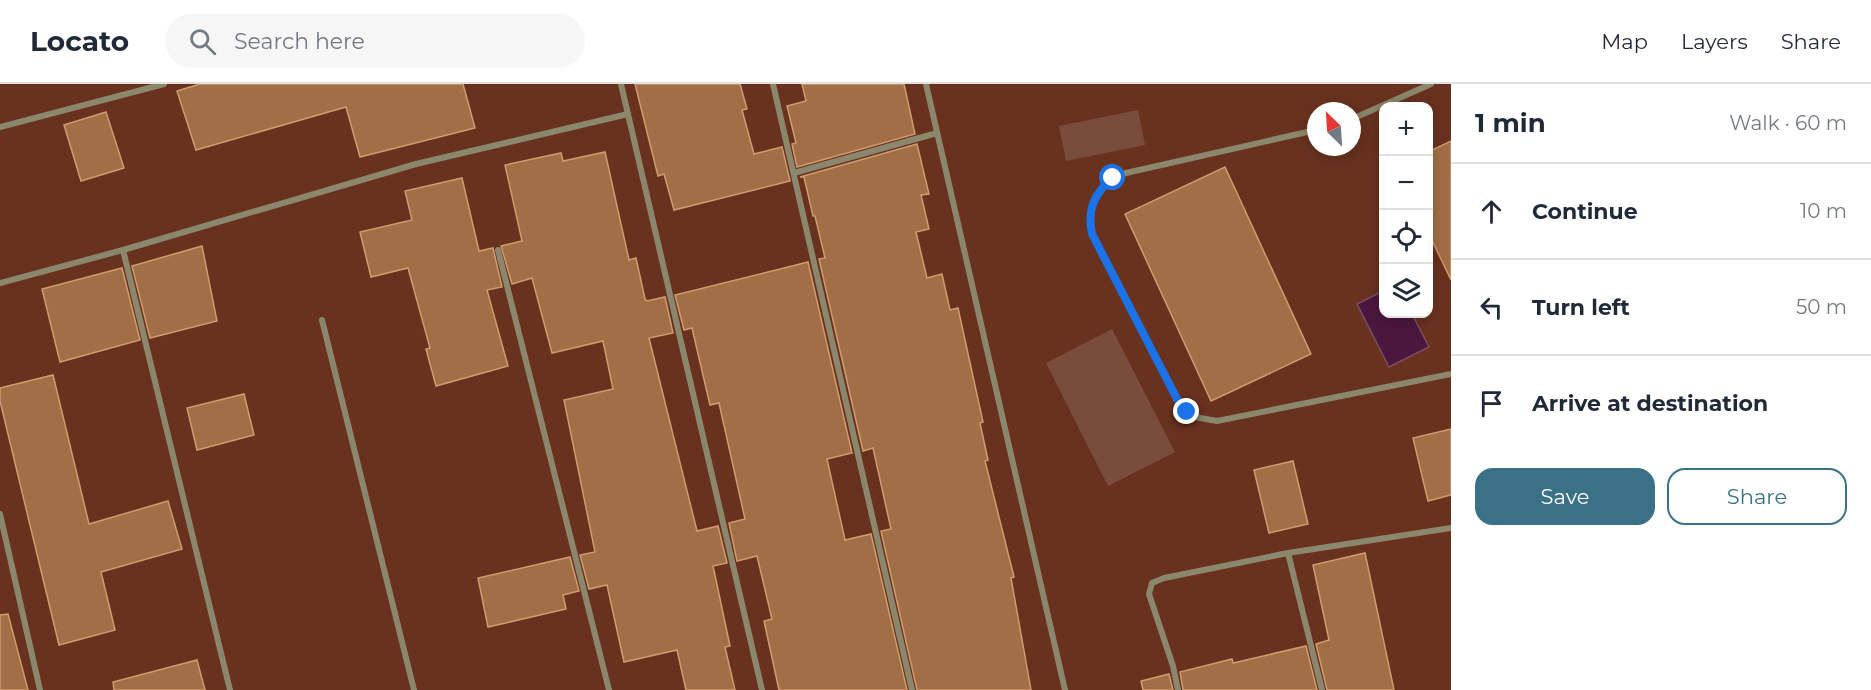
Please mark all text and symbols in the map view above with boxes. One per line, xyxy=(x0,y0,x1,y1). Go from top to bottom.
search box xyxy=(165,14,585,68)
text: Locato xyxy=(30,24,129,58)
icon: search xyxy=(186,25,219,58)
text: Search here xyxy=(234,28,365,55)
text: Map xyxy=(1601,29,1648,54)
text: Layers xyxy=(1681,29,1748,54)
text: Share xyxy=(1781,29,1841,54)
north arrow xyxy=(1307,102,1361,156)
map controls xyxy=(1379,102,1433,318)
button: + xyxy=(1379,102,1433,156)
text: 1 min xyxy=(1475,107,1546,139)
text: Walk · 60 m xyxy=(1729,111,1847,135)
button: − xyxy=(1379,156,1433,210)
route start xyxy=(1099,164,1125,190)
icon: ahead xyxy=(1475,195,1508,228)
text: Continue xyxy=(1532,198,1638,225)
text: 10 m xyxy=(1800,199,1847,223)
button: locate xyxy=(1379,210,1433,264)
button: layers xyxy=(1379,264,1433,318)
icon: left xyxy=(1475,291,1508,324)
text: Turn left xyxy=(1532,294,1630,321)
text: 50 m xyxy=(1796,295,1847,319)
icon: arrive xyxy=(1475,387,1508,420)
text: Arrive at destination xyxy=(1532,390,1768,417)
route end xyxy=(1173,398,1199,424)
button: Save xyxy=(1475,468,1655,525)
button: Share xyxy=(1667,468,1847,525)

